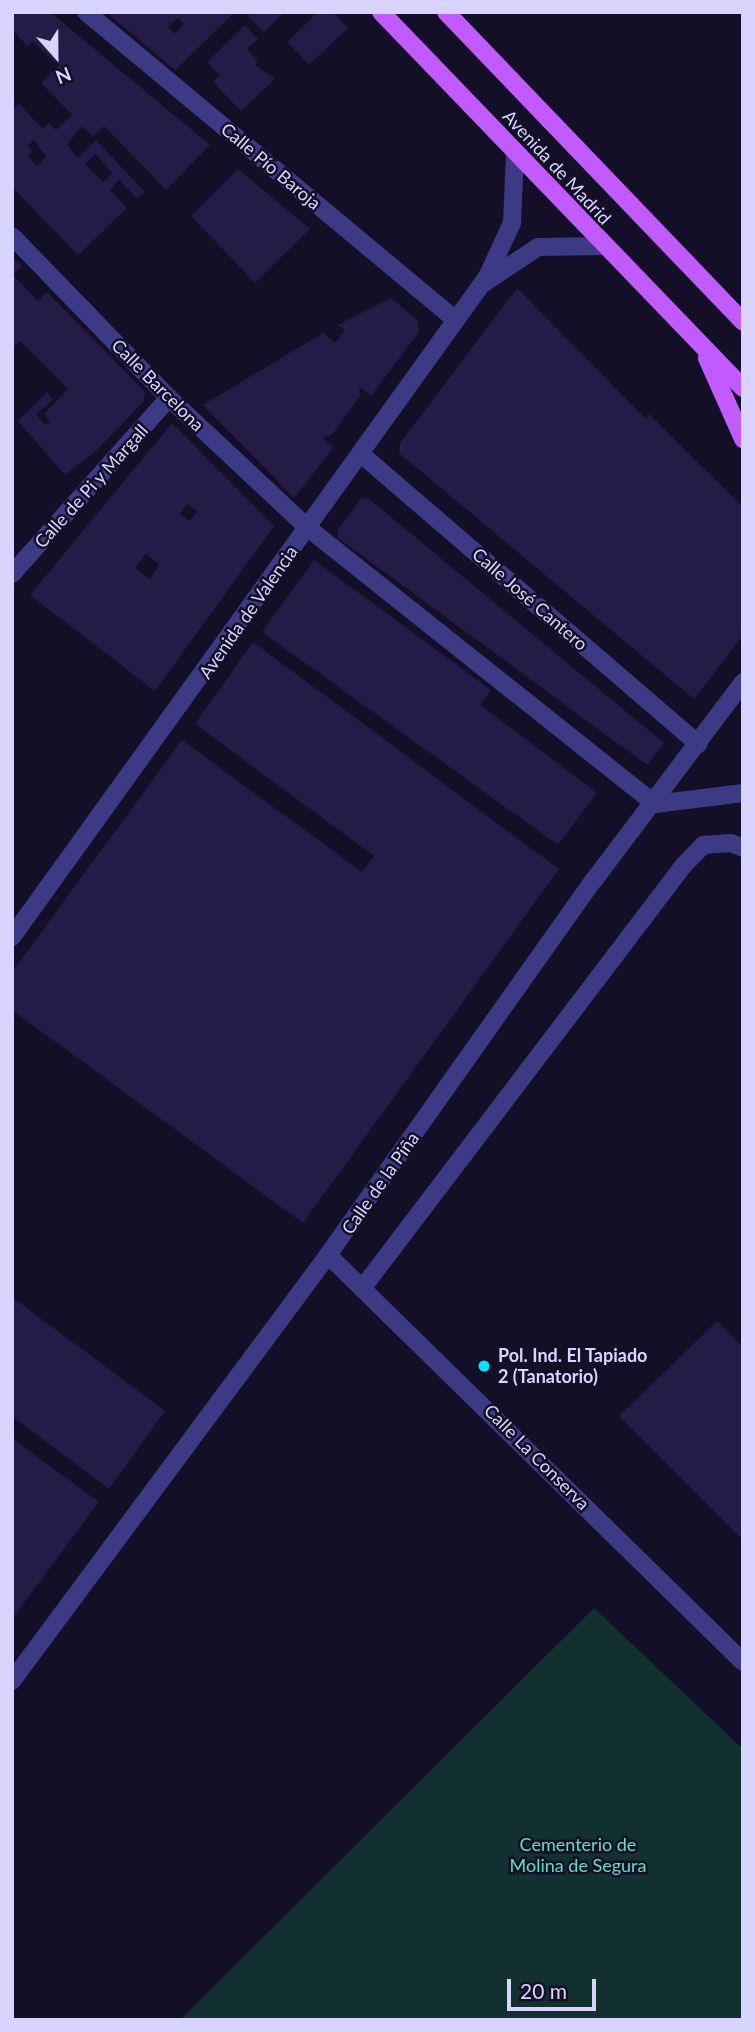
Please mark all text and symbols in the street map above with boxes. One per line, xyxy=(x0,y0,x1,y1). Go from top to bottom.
north arrow xyxy=(21,21,91,91)
text: N xyxy=(53,63,75,89)
street label: Avenida de Madrid xyxy=(498,105,616,229)
street label: Calle Pío Baroja xyxy=(217,118,325,214)
street label: Calle Barcelona xyxy=(107,334,209,436)
street label: Calle de Pi y Margall xyxy=(29,419,153,553)
street label: Avenida de Valencia xyxy=(194,541,302,683)
street label: Calle José Cantero xyxy=(468,543,592,655)
street label: Calle de la Piña xyxy=(337,1128,423,1238)
place label: Pol. Ind. El Tapiado 2 (Tanatorio) xyxy=(498,1345,648,1388)
marker: Pol. Ind. El Tapiado 2 (Tanatorio) xyxy=(476,1358,492,1374)
street label: Calle La Conserva xyxy=(480,1400,594,1514)
park label: Cementerio de Molina de Segura xyxy=(510,1834,646,1876)
scale bar xyxy=(510,1966,599,2010)
text: 20 m xyxy=(520,1978,567,2003)

